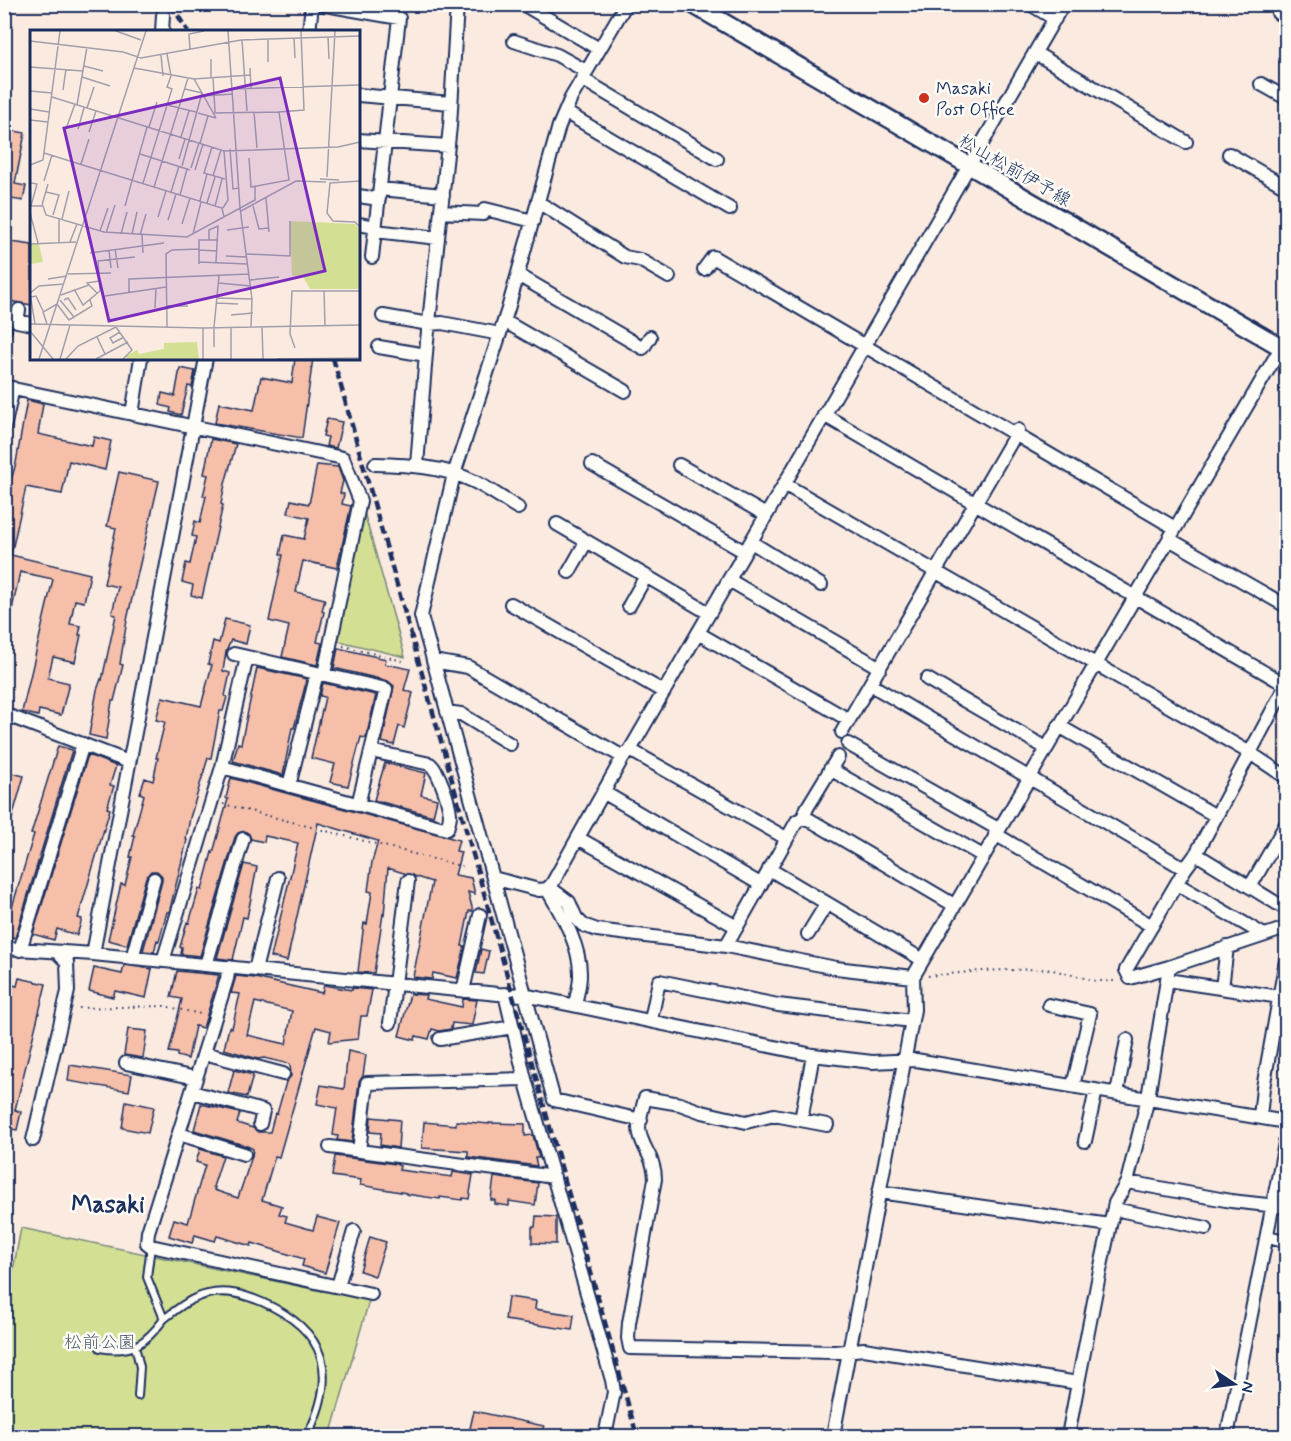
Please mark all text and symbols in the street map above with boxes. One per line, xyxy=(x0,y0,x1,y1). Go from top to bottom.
inset map xyxy=(30,30,360,360)
place label: Masaki Post Office xyxy=(936,77,1015,122)
marker: Masaki Post Office xyxy=(917,91,931,105)
street label: 松山松前伊予線 xyxy=(954,129,1075,213)
district label: Masaki xyxy=(71,1190,145,1221)
park label: 松前公園 xyxy=(64,1331,136,1355)
north arrow xyxy=(1204,1354,1264,1414)
text: N xyxy=(1236,1379,1259,1395)

